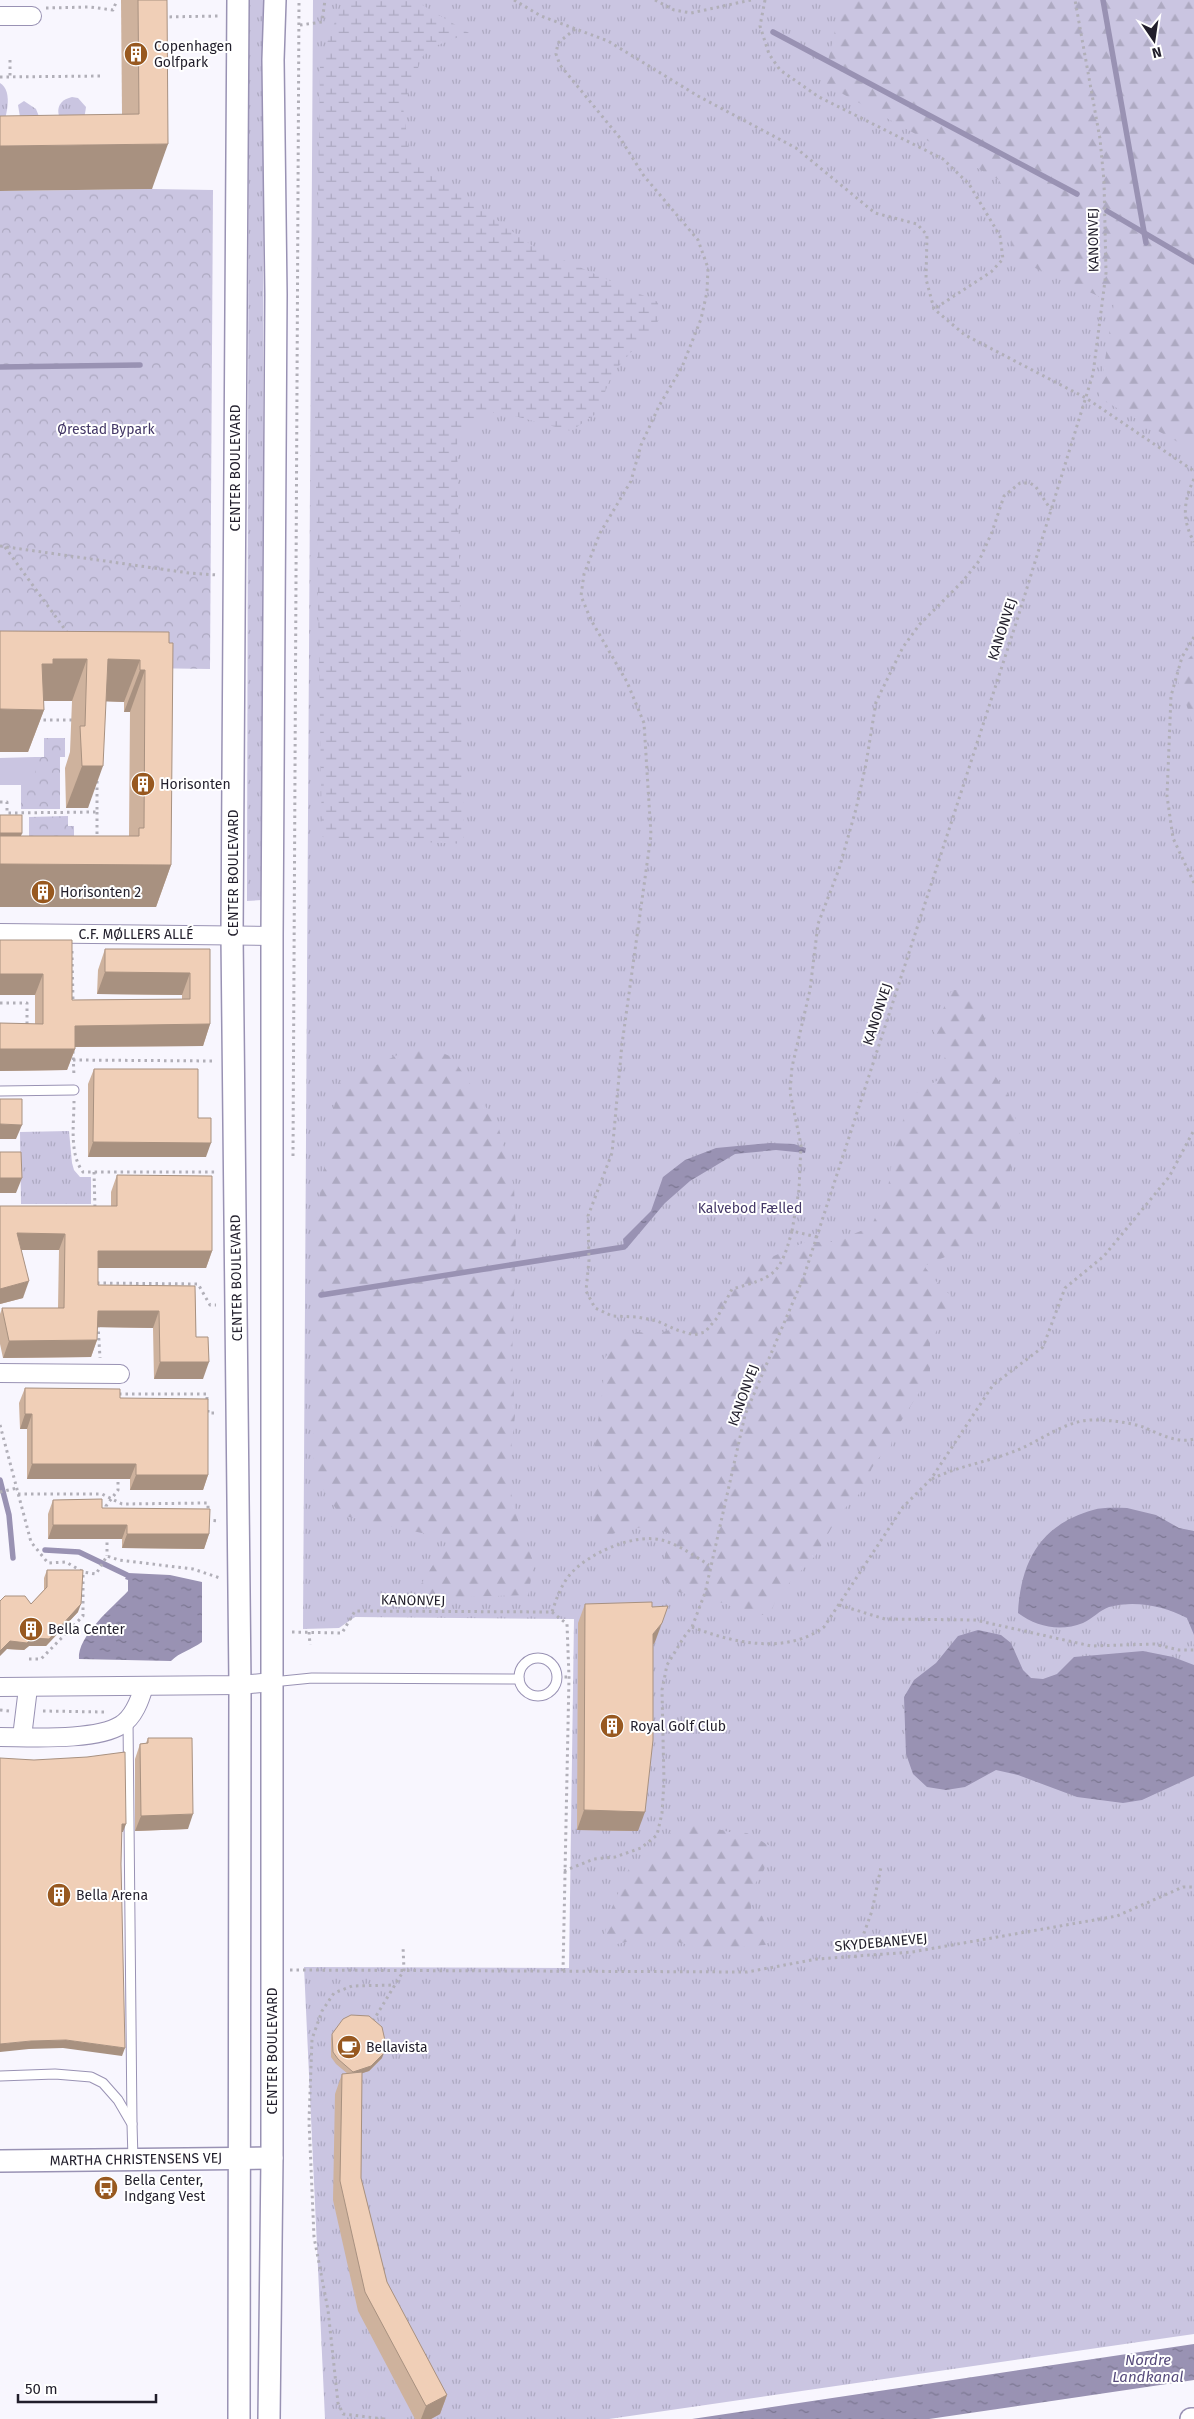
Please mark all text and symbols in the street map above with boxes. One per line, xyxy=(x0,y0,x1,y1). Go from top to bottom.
north arrow xyxy=(1129,15,1179,65)
place label: Copenhagen Golfpark xyxy=(154,38,232,71)
building icon: Copenhagen Golfpark xyxy=(123,41,149,67)
text: N xyxy=(1150,43,1163,62)
street label: KANONVEJ xyxy=(1084,208,1103,272)
street label: CENTER BOULEVARD xyxy=(227,405,244,531)
park label: Ørestad Bypark xyxy=(57,421,155,438)
street label: KANONVEJ xyxy=(984,596,1021,662)
building icon: Horisonten xyxy=(130,771,156,797)
place label: Horisonten xyxy=(160,776,231,793)
street label: CENTER BOULEVARD xyxy=(225,810,242,936)
building icon: Horisonten 2 xyxy=(30,879,56,905)
place label: Horisonten 2 xyxy=(60,884,141,901)
street label: C.F. MØLLERS ALLÉ xyxy=(78,925,194,943)
street label: KANONVEJ xyxy=(859,981,896,1047)
park label: Kalvebod Fælled xyxy=(698,1200,802,1217)
street label: CENTER BOULEVARD xyxy=(227,1214,246,1342)
street label: KANONVEJ xyxy=(724,1362,762,1428)
street label: KANONVEJ xyxy=(381,1591,445,1610)
building icon: Bella Center xyxy=(18,1616,44,1642)
place label: Bella Center xyxy=(48,1621,125,1638)
building icon: Royal Golf Club xyxy=(599,1713,625,1739)
place label: Royal Golf Club xyxy=(630,1718,726,1735)
building icon: Bella Arena xyxy=(46,1882,72,1908)
place label: Bella Arena xyxy=(76,1887,148,1904)
street label: SKYDEBANEVEJ xyxy=(834,1930,928,1955)
street label: CENTER BOULEVARD xyxy=(264,1988,281,2114)
cafe icon: Bellavista xyxy=(336,2034,362,2060)
place label: Bellavista xyxy=(366,2039,428,2056)
street label: MARTHA CHRISTENSENS VEJ xyxy=(50,2149,222,2170)
place label: Bella Center, Indgang Vest xyxy=(124,2172,206,2205)
bus stop icon: Bella Center, Indgang Vest xyxy=(93,2175,119,2201)
water label: Nordre Landkanal xyxy=(1112,2351,1184,2386)
scale bar xyxy=(18,2372,155,2404)
text: 50 m xyxy=(25,2380,58,2398)

